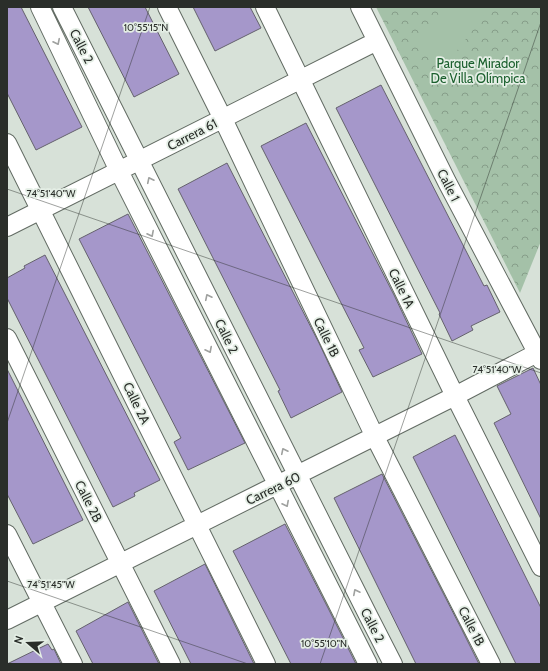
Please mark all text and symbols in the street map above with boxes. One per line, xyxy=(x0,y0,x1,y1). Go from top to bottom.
text: 10°55'15"N xyxy=(124,21,168,34)
street label: Calle 2 xyxy=(67,26,98,66)
one-way arrow xyxy=(52,38,59,45)
park label: Parque Mirador De Villa Olímpica xyxy=(431,55,526,86)
street label: Carrera 61 xyxy=(164,115,220,153)
street label: Calle 1 xyxy=(434,166,464,204)
one-way arrow xyxy=(147,177,155,185)
text: 74°51'40"W xyxy=(27,187,76,200)
one-way arrow xyxy=(146,230,153,238)
street label: Calle 1A xyxy=(386,266,418,310)
one-way arrow xyxy=(205,294,213,301)
street label: Calle 1B xyxy=(311,315,343,360)
street label: Calle 2 xyxy=(212,316,242,356)
one-way arrow xyxy=(204,346,212,354)
text: 74°51'40"W xyxy=(473,363,522,376)
street label: Calle 2A xyxy=(120,379,154,427)
one-way arrow xyxy=(281,448,289,455)
street label: Carrera 60 xyxy=(243,468,303,508)
street label: Calle 2B xyxy=(72,478,106,525)
one-way arrow xyxy=(281,500,289,507)
text: 74°51'45"W xyxy=(27,578,75,591)
one-way arrow xyxy=(353,589,361,596)
street label: Calle 1B xyxy=(455,604,489,649)
street label: Calle 2 xyxy=(358,605,389,645)
north arrow xyxy=(8,623,48,663)
text: N xyxy=(11,634,26,646)
text: 10°55'10"N xyxy=(301,637,347,650)

